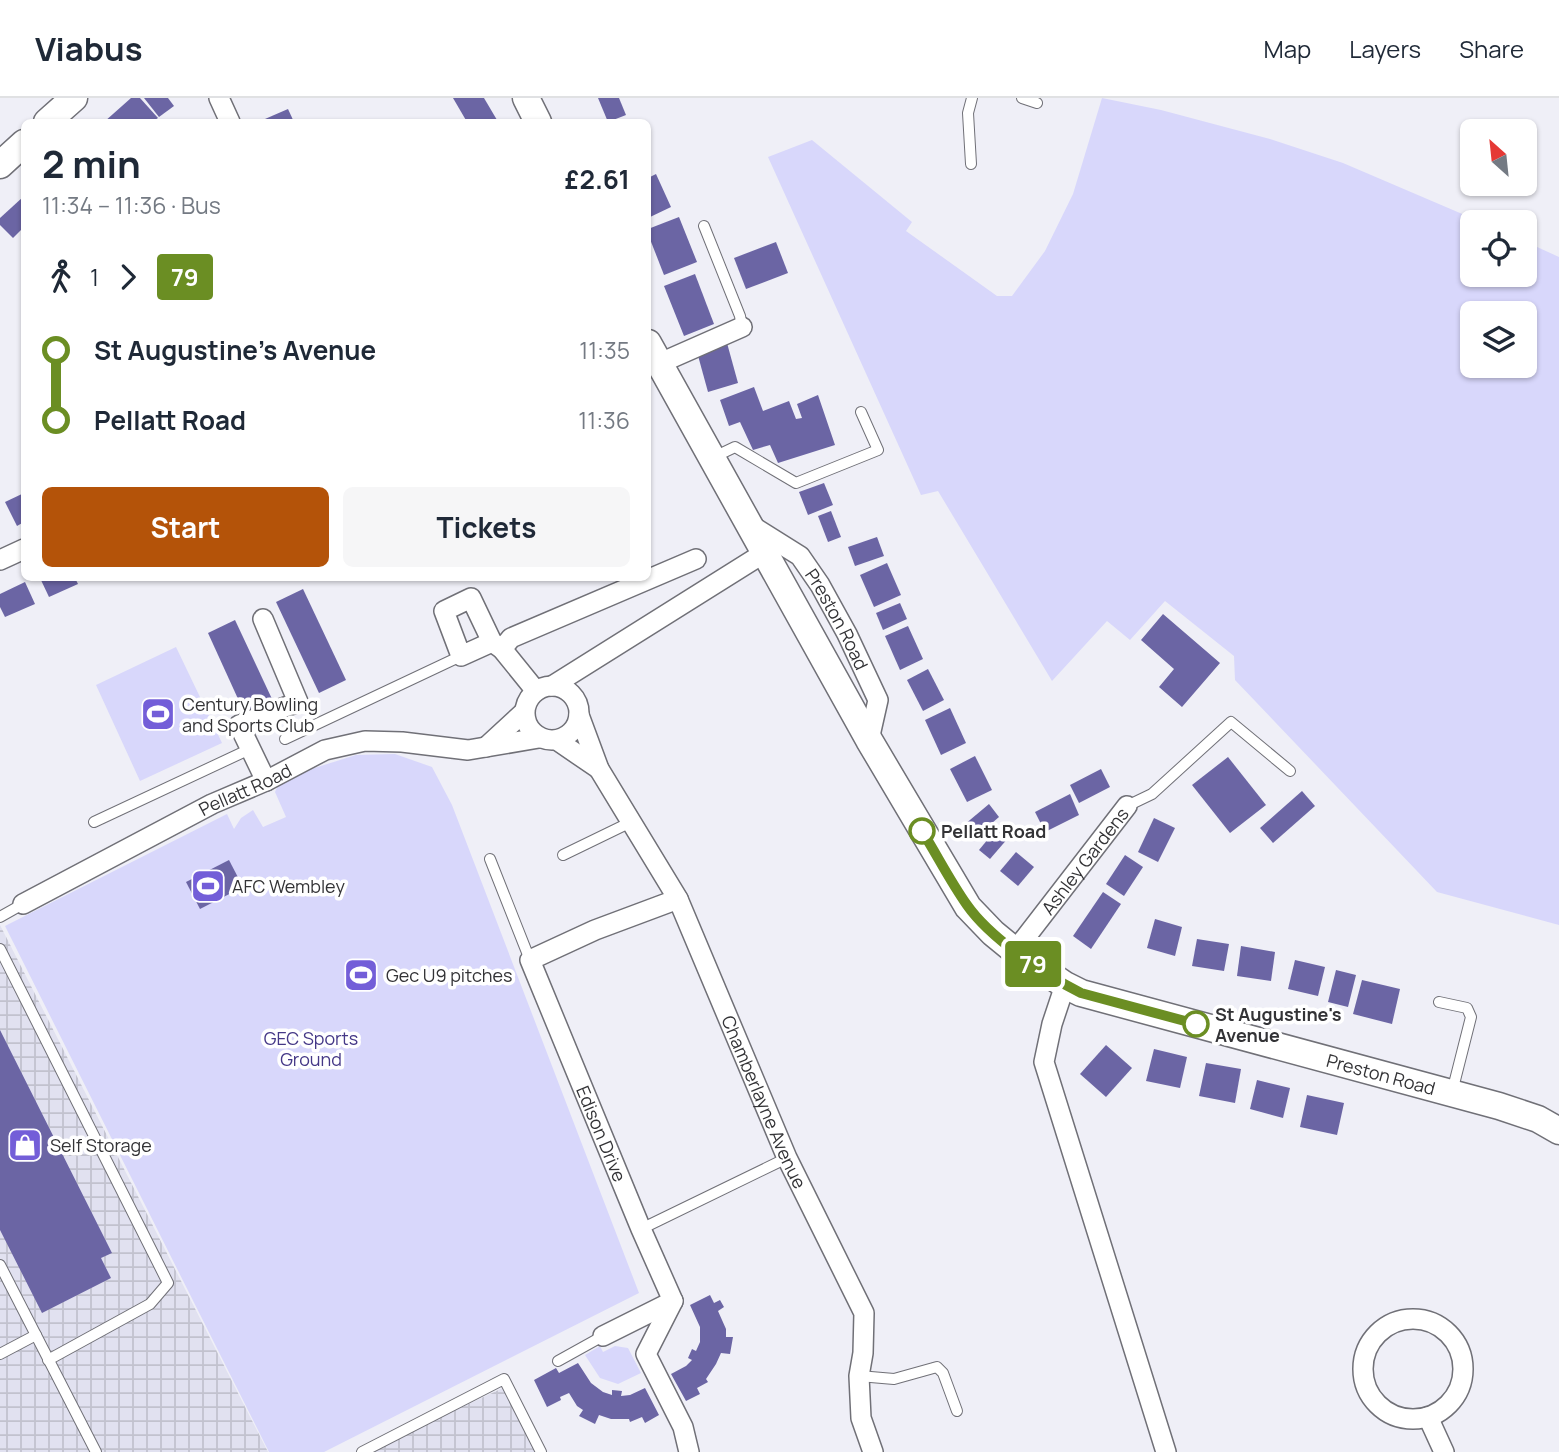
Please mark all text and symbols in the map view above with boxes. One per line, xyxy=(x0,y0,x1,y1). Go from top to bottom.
text: Viabus xyxy=(35,26,143,71)
text: Map xyxy=(1264,32,1311,65)
text: Layers xyxy=(1349,32,1421,65)
text: Share xyxy=(1459,32,1524,65)
north arrow xyxy=(1460,119,1536,196)
map controls xyxy=(1460,119,1537,378)
text: 2 min xyxy=(42,137,141,189)
text: £2.61 xyxy=(565,161,630,197)
text: 11:34 – 11:36 · Bus xyxy=(42,189,221,221)
button: locate xyxy=(1460,210,1537,287)
icon: walk xyxy=(42,258,80,296)
icon: forward xyxy=(109,258,147,296)
text: 79 xyxy=(171,260,199,293)
text: 1 xyxy=(90,261,99,293)
button: layers xyxy=(1460,301,1537,378)
text: St Augustine's Avenue xyxy=(94,332,376,368)
text: 11:35 xyxy=(579,334,630,366)
text: Pellatt Road xyxy=(94,402,246,438)
text: 11:36 xyxy=(578,404,630,436)
button: Start xyxy=(42,487,329,567)
button: Tickets xyxy=(343,487,630,567)
street label: Preston Road xyxy=(800,564,874,674)
place label: Century Bowling and Sports Club xyxy=(182,692,318,737)
sports icon: Century Bowling and Sports Club xyxy=(139,695,177,733)
street label: Pellatt Road xyxy=(194,758,296,821)
street label: Ashley Gardens xyxy=(1036,802,1134,919)
marker: Pellatt Road xyxy=(909,818,935,844)
place label: Pellatt Road xyxy=(941,819,1046,843)
sports icon: AFC Wembley xyxy=(189,867,227,905)
place label: AFC Wembley xyxy=(232,874,345,898)
line badge: 79 xyxy=(1002,941,1064,987)
text: 79 xyxy=(1019,947,1047,980)
sports icon: Gec U9 pitches xyxy=(342,956,380,994)
place label: Gec U9 pitches xyxy=(386,963,513,987)
place label: St Augustine's Avenue xyxy=(1215,1002,1342,1047)
marker: St Augustine's Avenue xyxy=(1183,1011,1209,1037)
street label: Chamberlayne Avenue xyxy=(716,1012,812,1192)
park label: GEC Sports Ground xyxy=(264,1026,358,1071)
street label: Preston Road xyxy=(1324,1048,1438,1100)
street label: Edison Drive xyxy=(571,1082,632,1185)
shop icon: Self Storage xyxy=(6,1126,44,1164)
place label: Self Storage xyxy=(50,1133,152,1157)

